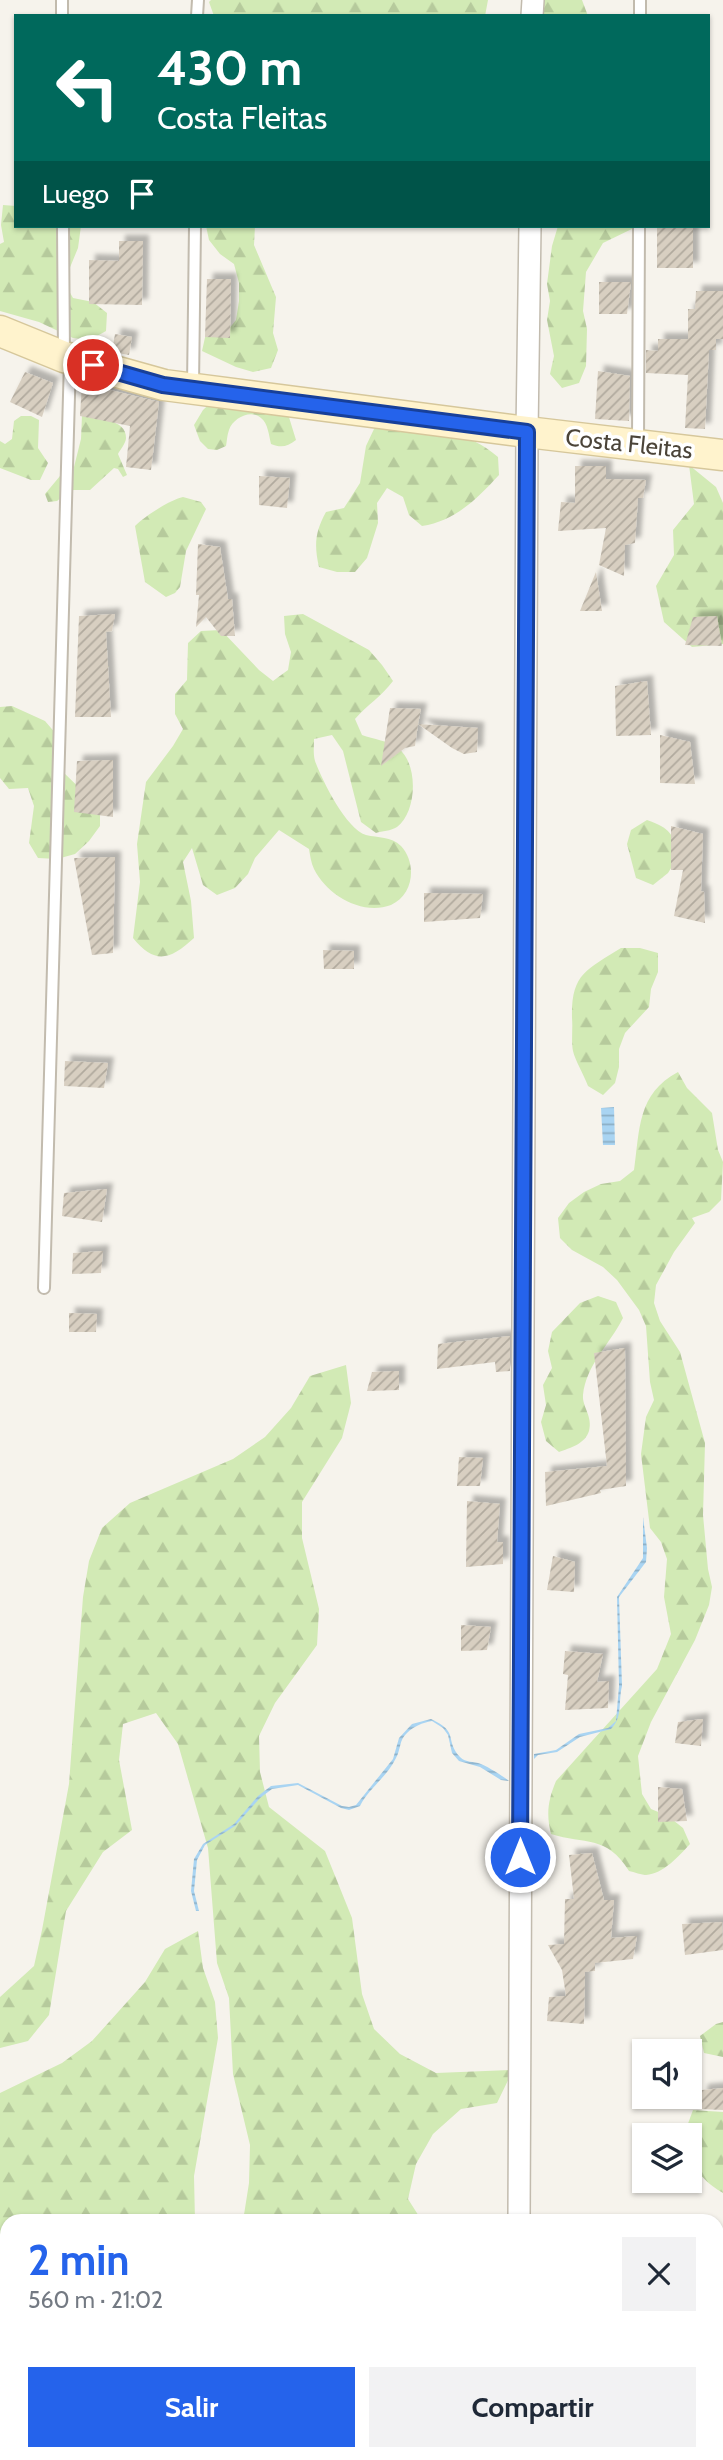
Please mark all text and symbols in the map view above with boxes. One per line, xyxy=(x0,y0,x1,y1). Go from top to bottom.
text: 430 m xyxy=(157,38,302,97)
icon: left xyxy=(42,42,133,133)
text: Costa Fleitas xyxy=(157,98,327,137)
icon: arrive xyxy=(123,175,161,213)
text: Luego xyxy=(42,178,109,210)
pin xyxy=(63,335,123,395)
icon: arrive xyxy=(74,346,112,384)
street label: Costa Fleitas xyxy=(564,422,694,465)
position arrow xyxy=(483,1820,557,1894)
map controls xyxy=(632,2039,702,2193)
button: sound xyxy=(632,2039,702,2109)
button: layers xyxy=(632,2123,702,2193)
text: 2 min xyxy=(28,2234,129,2286)
button: close xyxy=(622,2237,696,2311)
text: 560 m · 21:02 xyxy=(28,2286,163,2314)
button: Salir xyxy=(28,2367,355,2447)
button: Compartir xyxy=(369,2367,696,2447)

